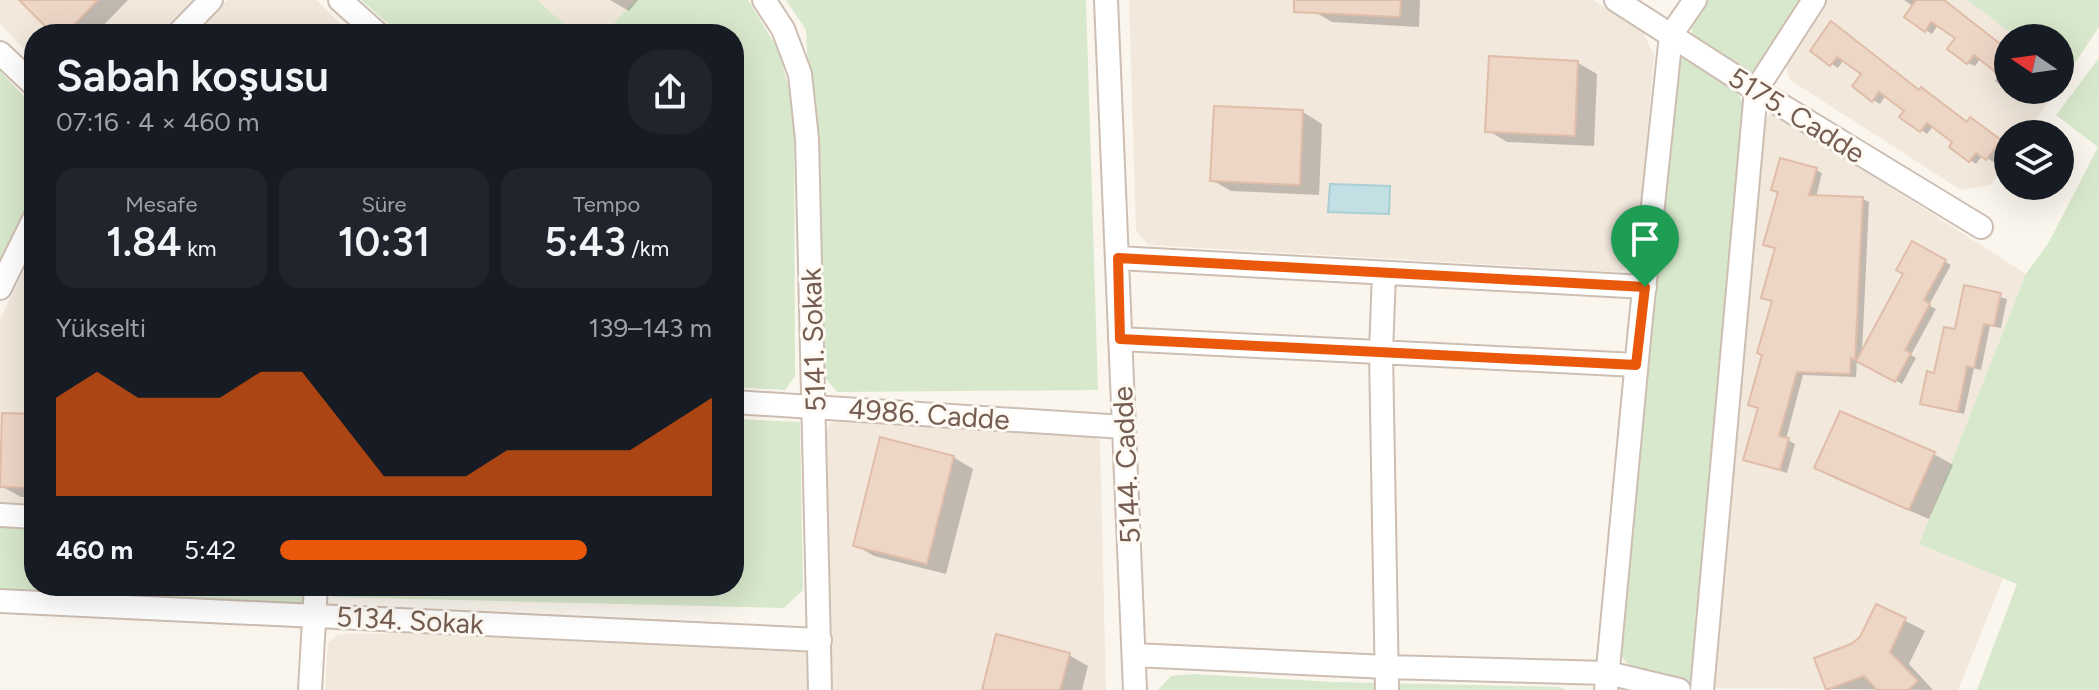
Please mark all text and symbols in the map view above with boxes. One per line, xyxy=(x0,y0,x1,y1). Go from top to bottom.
north arrow xyxy=(1994,24,2074,104)
map controls xyxy=(1994,24,2074,200)
text: Sabah koşusu xyxy=(56,49,329,102)
button: share xyxy=(628,50,712,134)
street label: 5175. Cadde xyxy=(1723,60,1871,170)
text: 07:16 · 4 × 460 m xyxy=(56,106,259,138)
button: layers xyxy=(1994,120,2074,200)
text: Mesafe xyxy=(125,191,197,218)
text: Süre xyxy=(361,191,407,218)
text: Tempo xyxy=(573,191,640,218)
pin xyxy=(1611,205,1679,287)
icon: arrive xyxy=(1623,217,1667,261)
text: 1.84 xyxy=(106,218,182,266)
text: 10:31 xyxy=(338,218,430,266)
text: 5:43 xyxy=(544,218,626,266)
text: km xyxy=(182,235,217,262)
text: /km xyxy=(626,235,669,262)
street label: 5141. Sokak xyxy=(793,267,833,413)
text: Yükselti xyxy=(56,312,146,344)
text: 139–143 m xyxy=(589,312,712,344)
street label: 5144. Cadde xyxy=(1105,385,1147,545)
street label: 4986. Cadde xyxy=(847,391,1011,437)
text: 460 m xyxy=(56,534,133,566)
text: 5:42 xyxy=(184,534,236,566)
street label: 5134. Sokak xyxy=(335,599,485,641)

